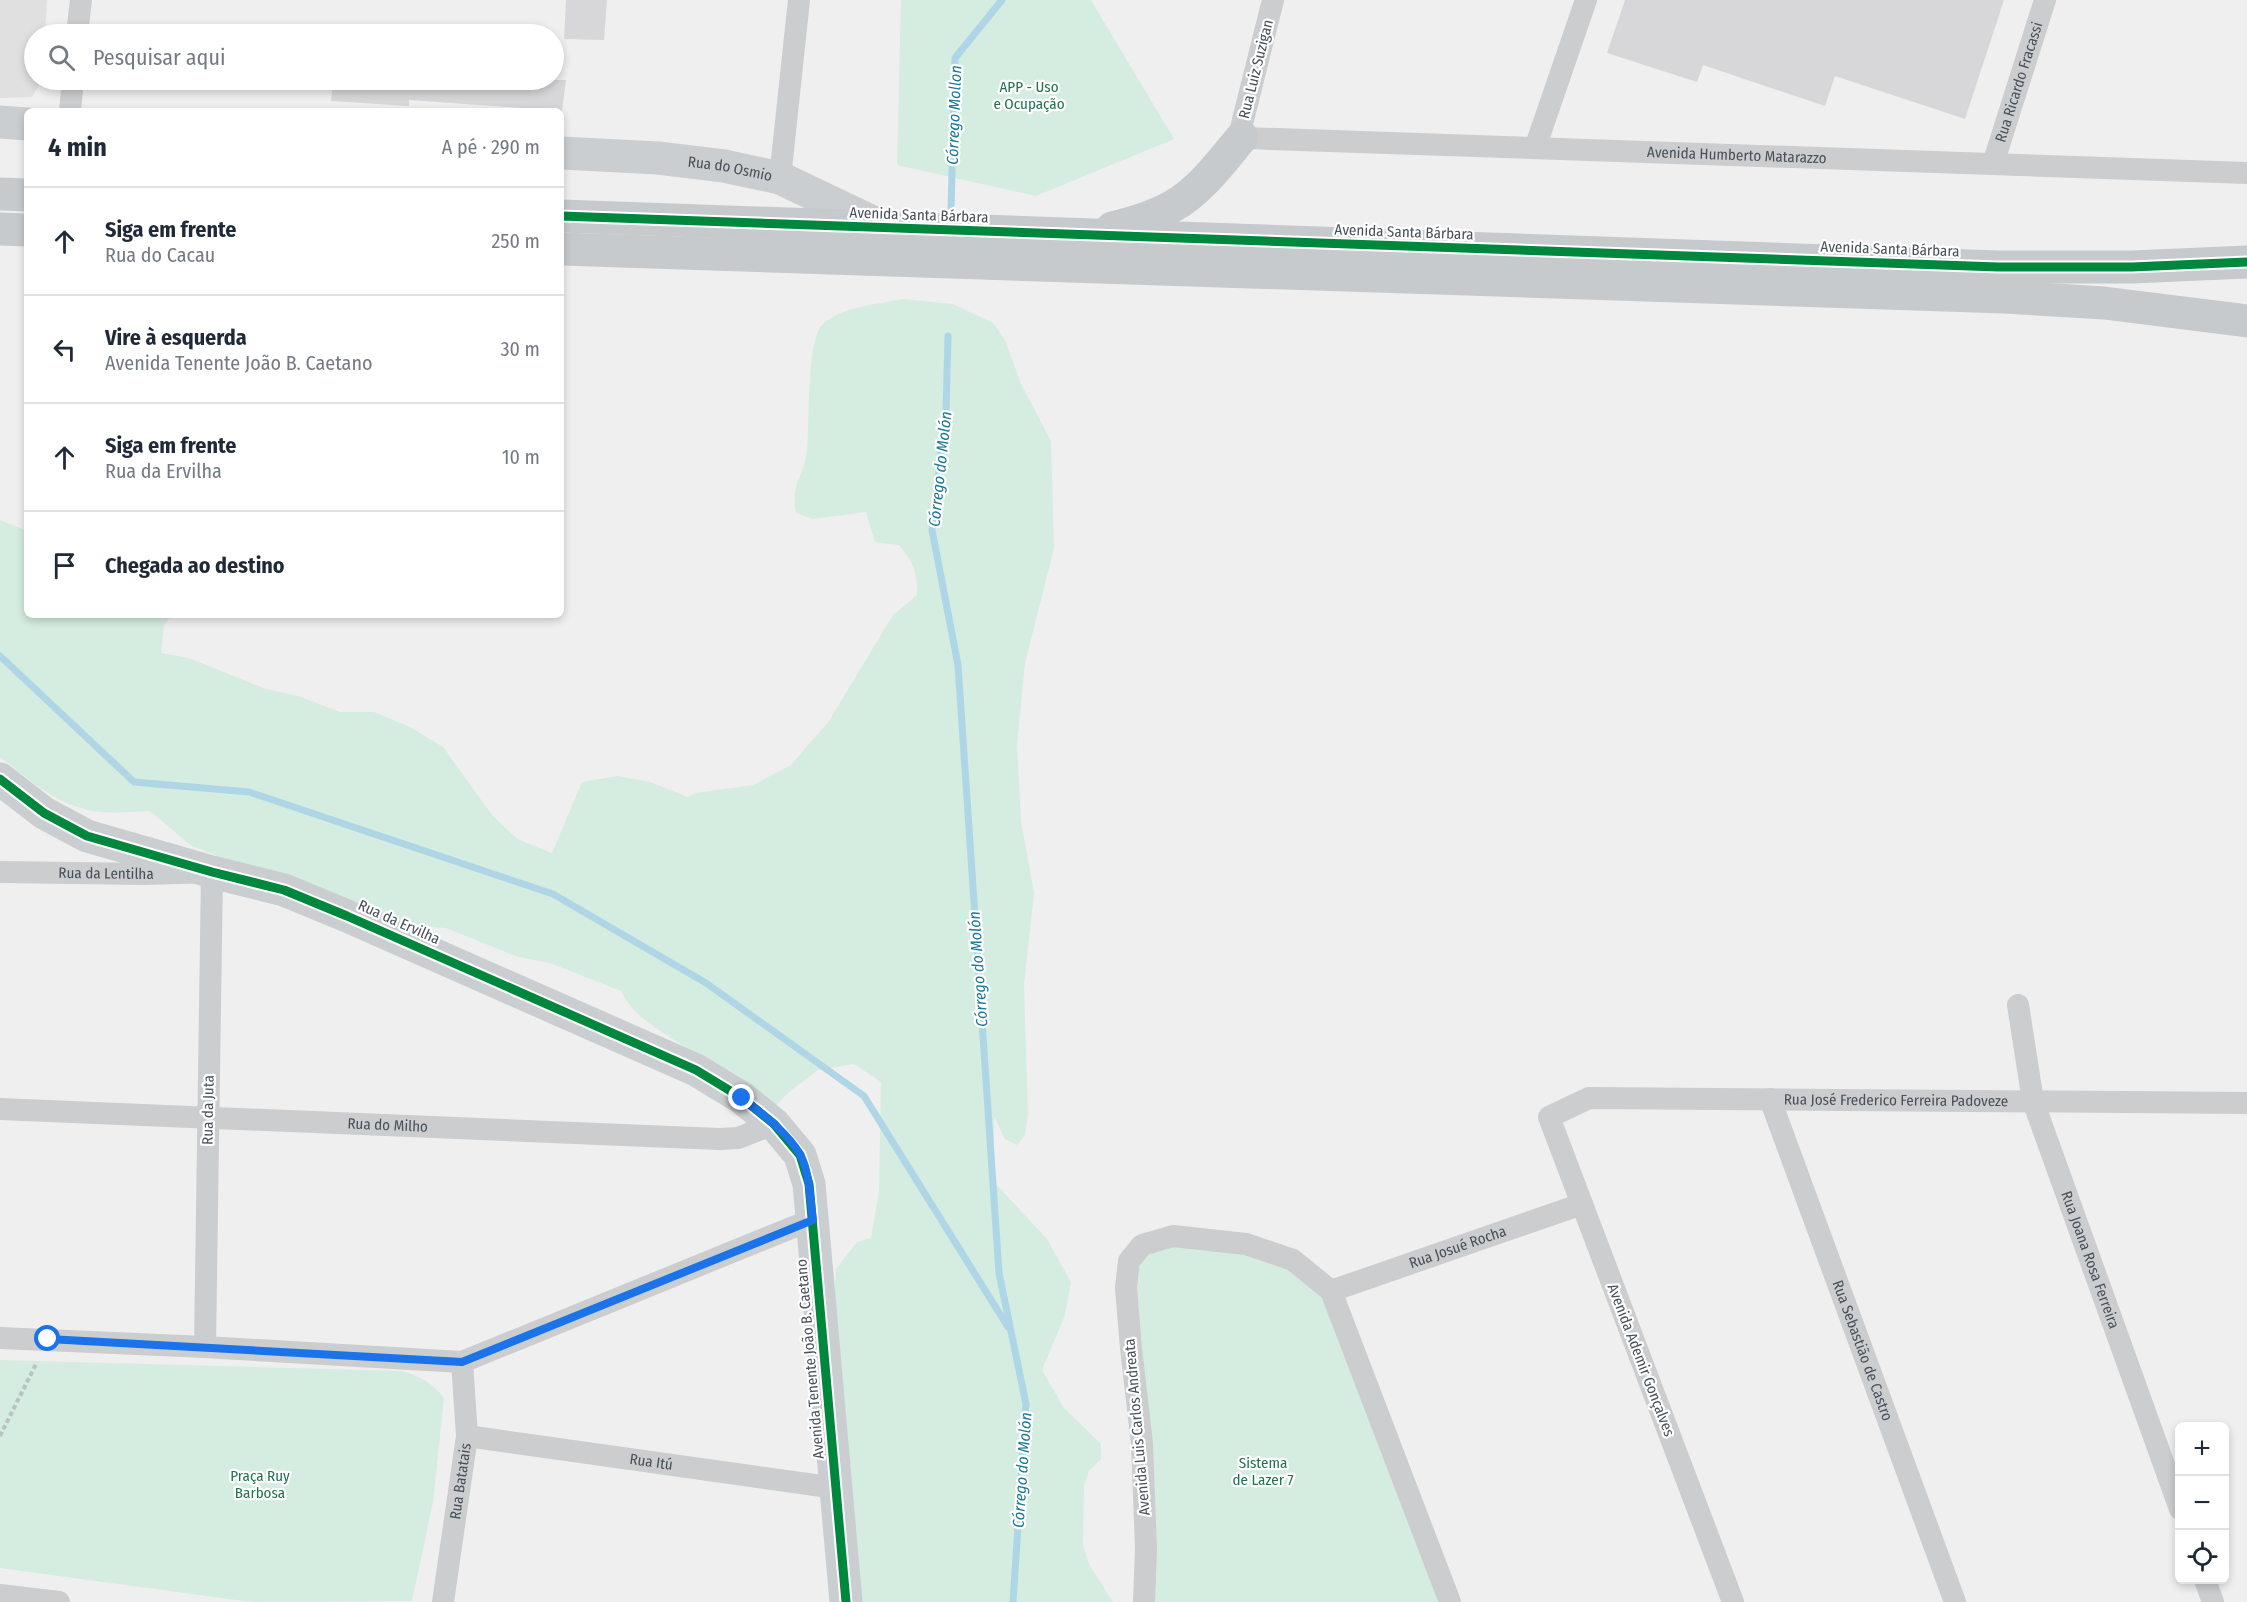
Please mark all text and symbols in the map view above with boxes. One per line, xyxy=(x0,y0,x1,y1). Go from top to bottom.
street label: Rua Luiz Suzigan xyxy=(1235,18,1277,120)
street label: Rua Ricardo Fracassi xyxy=(1992,20,2046,144)
search box xyxy=(24,24,564,90)
icon: search xyxy=(45,41,78,74)
text: Pesquisar aqui xyxy=(93,44,225,71)
water label: Córrego Mollon xyxy=(943,65,965,165)
park label: APP - Uso e Ocupação xyxy=(993,78,1065,113)
text: 4 min xyxy=(48,132,107,163)
text: A pé · 290 m xyxy=(442,135,540,159)
street label: Avenida Humberto Matarazzo xyxy=(1647,143,1827,167)
street label: Rua do Osmio xyxy=(687,153,774,185)
street label: Avenida Santa Bárbara xyxy=(849,204,989,226)
text: Siga em frente xyxy=(105,216,236,243)
street label: Avenida Santa Bárbara xyxy=(1334,221,1474,243)
icon: ahead xyxy=(48,225,81,258)
text: 250 m xyxy=(492,229,540,253)
street label: Avenida Santa Bárbara xyxy=(1820,238,1960,260)
text: Rua do Cacau xyxy=(105,243,215,267)
text: Vire à esquerda xyxy=(105,324,247,351)
icon: left xyxy=(48,333,81,366)
text: 30 m xyxy=(500,337,540,361)
text: Avenida Tenente João B. Caetano xyxy=(105,351,372,375)
water label: Córrego do Molón xyxy=(924,410,956,528)
text: Siga em frente xyxy=(105,432,236,459)
icon: ahead xyxy=(48,441,81,474)
text: 10 m xyxy=(502,445,540,469)
text: Rua da Ervilha xyxy=(105,459,222,483)
icon: arrive xyxy=(48,549,81,582)
text: Chegada ao destino xyxy=(105,552,285,579)
street label: Rua da Lentilha xyxy=(58,864,154,883)
street label: Rua da Ervilha xyxy=(355,896,443,948)
water label: Córrego do Molón xyxy=(964,911,992,1027)
street label: Rua da Juta xyxy=(198,1075,218,1145)
route end xyxy=(728,1084,754,1110)
street label: Rua José Frederico Ferreira Padoveze xyxy=(1784,1090,2008,1110)
street label: Rua do Milho xyxy=(347,1115,428,1136)
street label: Rua Joana Rosa Ferreira xyxy=(2057,1189,2123,1331)
street label: Rua Josué Rocha xyxy=(1407,1222,1509,1272)
street label: Avenida Tenente João B. Caetano xyxy=(792,1258,828,1460)
street label: Rua Sebastião de Castro xyxy=(1828,1278,1897,1423)
street label: Avenida Ademir Gonçalves xyxy=(1604,1281,1678,1439)
route start xyxy=(34,1325,60,1351)
street label: Avenida Luis Carlos Andreata xyxy=(1120,1338,1154,1516)
water label: Córrego do Molón xyxy=(1008,1412,1036,1528)
map controls xyxy=(2175,1422,2229,1584)
button: + xyxy=(2175,1422,2229,1476)
street label: Rua Batatais xyxy=(446,1442,475,1521)
street label: Rua Itú xyxy=(628,1450,674,1474)
park label: Sistema de Lazer 7 xyxy=(1233,1454,1293,1489)
park label: Praça Ruy Barbosa xyxy=(230,1467,290,1502)
button: − xyxy=(2175,1476,2229,1530)
button: locate xyxy=(2175,1530,2229,1584)

